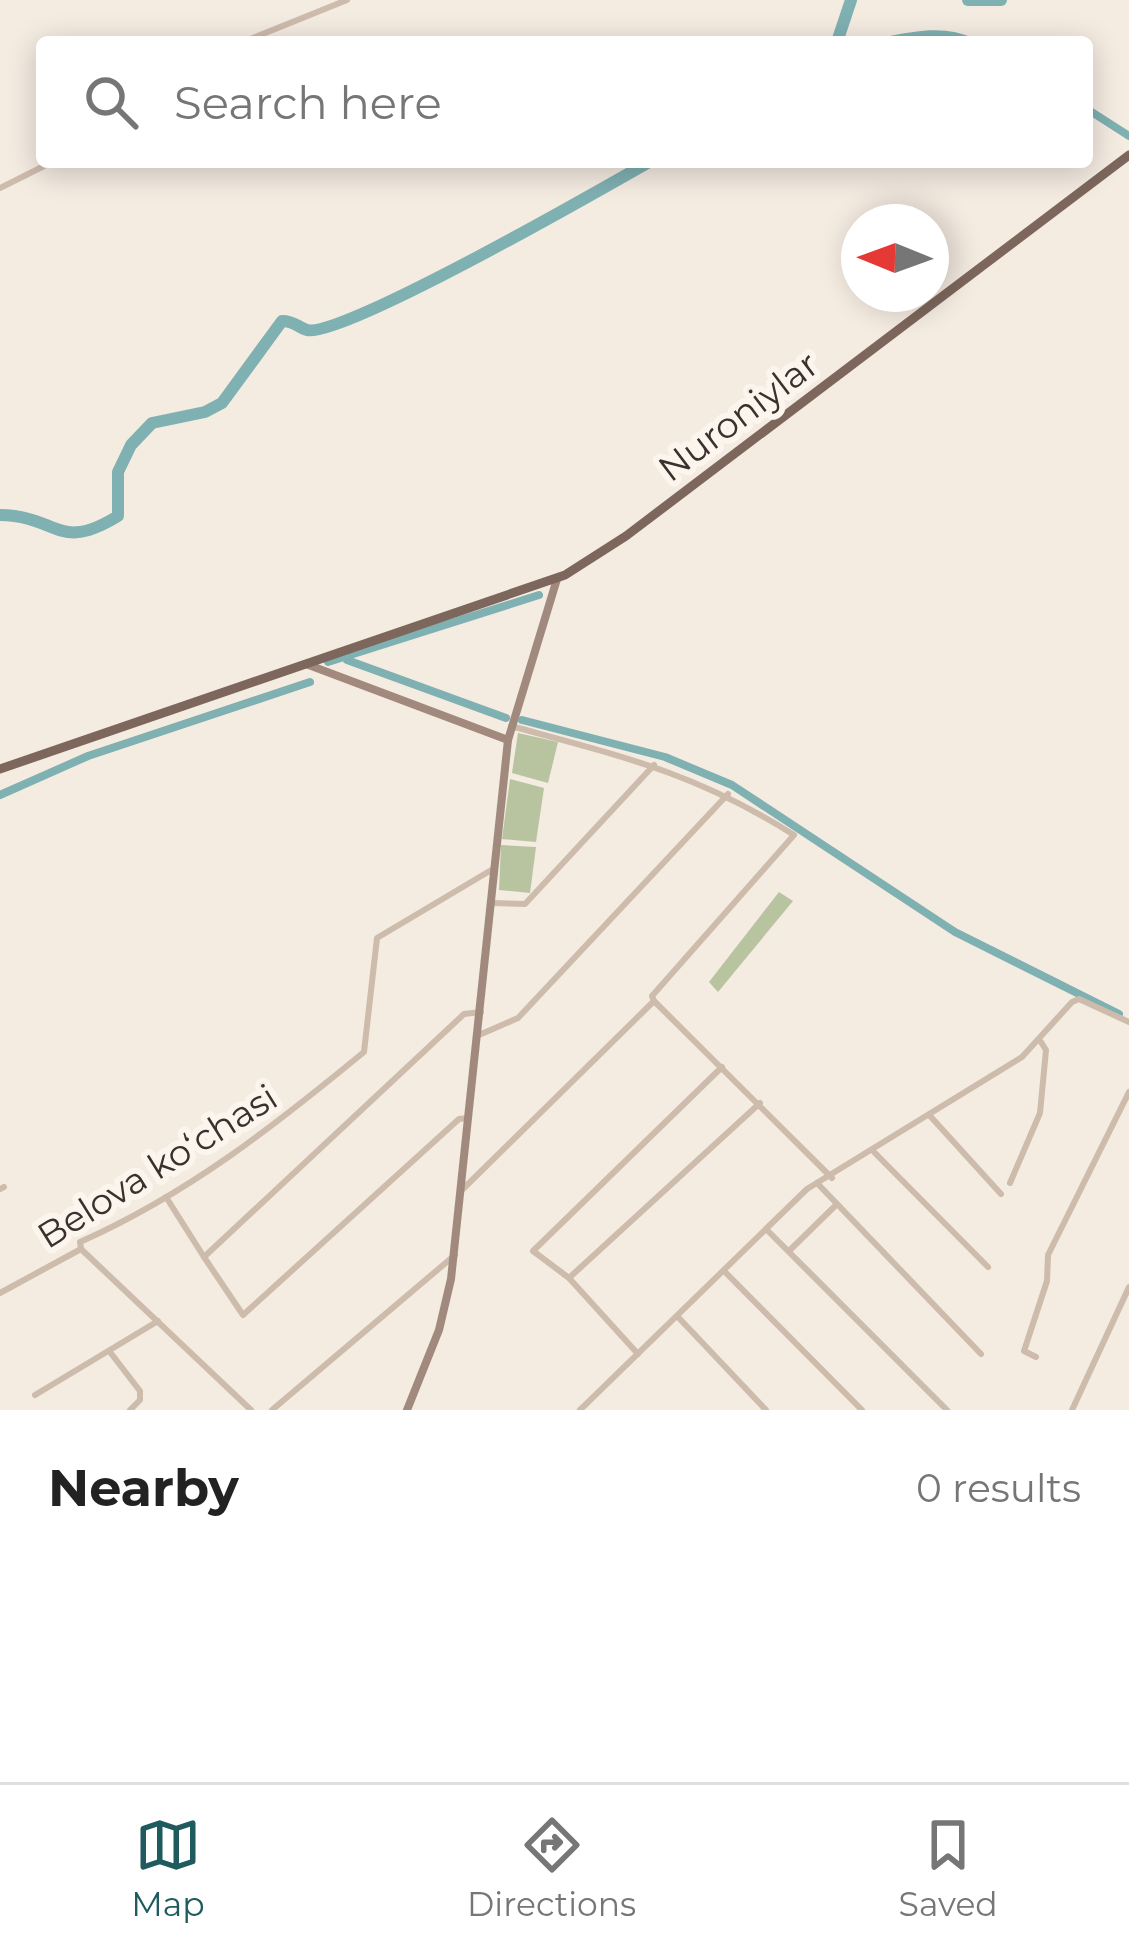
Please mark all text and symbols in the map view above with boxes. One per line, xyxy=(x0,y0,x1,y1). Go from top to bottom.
search box xyxy=(36,36,1093,168)
icon: search xyxy=(78,69,144,135)
text: Search here xyxy=(174,75,442,130)
north arrow xyxy=(841,204,949,312)
street label: Nuroniylar xyxy=(649,342,827,490)
street label: Belova koʻchasi xyxy=(29,1075,285,1257)
text: Nearby xyxy=(48,1457,239,1519)
text: 0 results xyxy=(916,1464,1081,1512)
tab: Map xyxy=(131,1812,205,1924)
tab: Directions xyxy=(467,1812,636,1924)
tab: Saved xyxy=(899,1812,998,1924)

